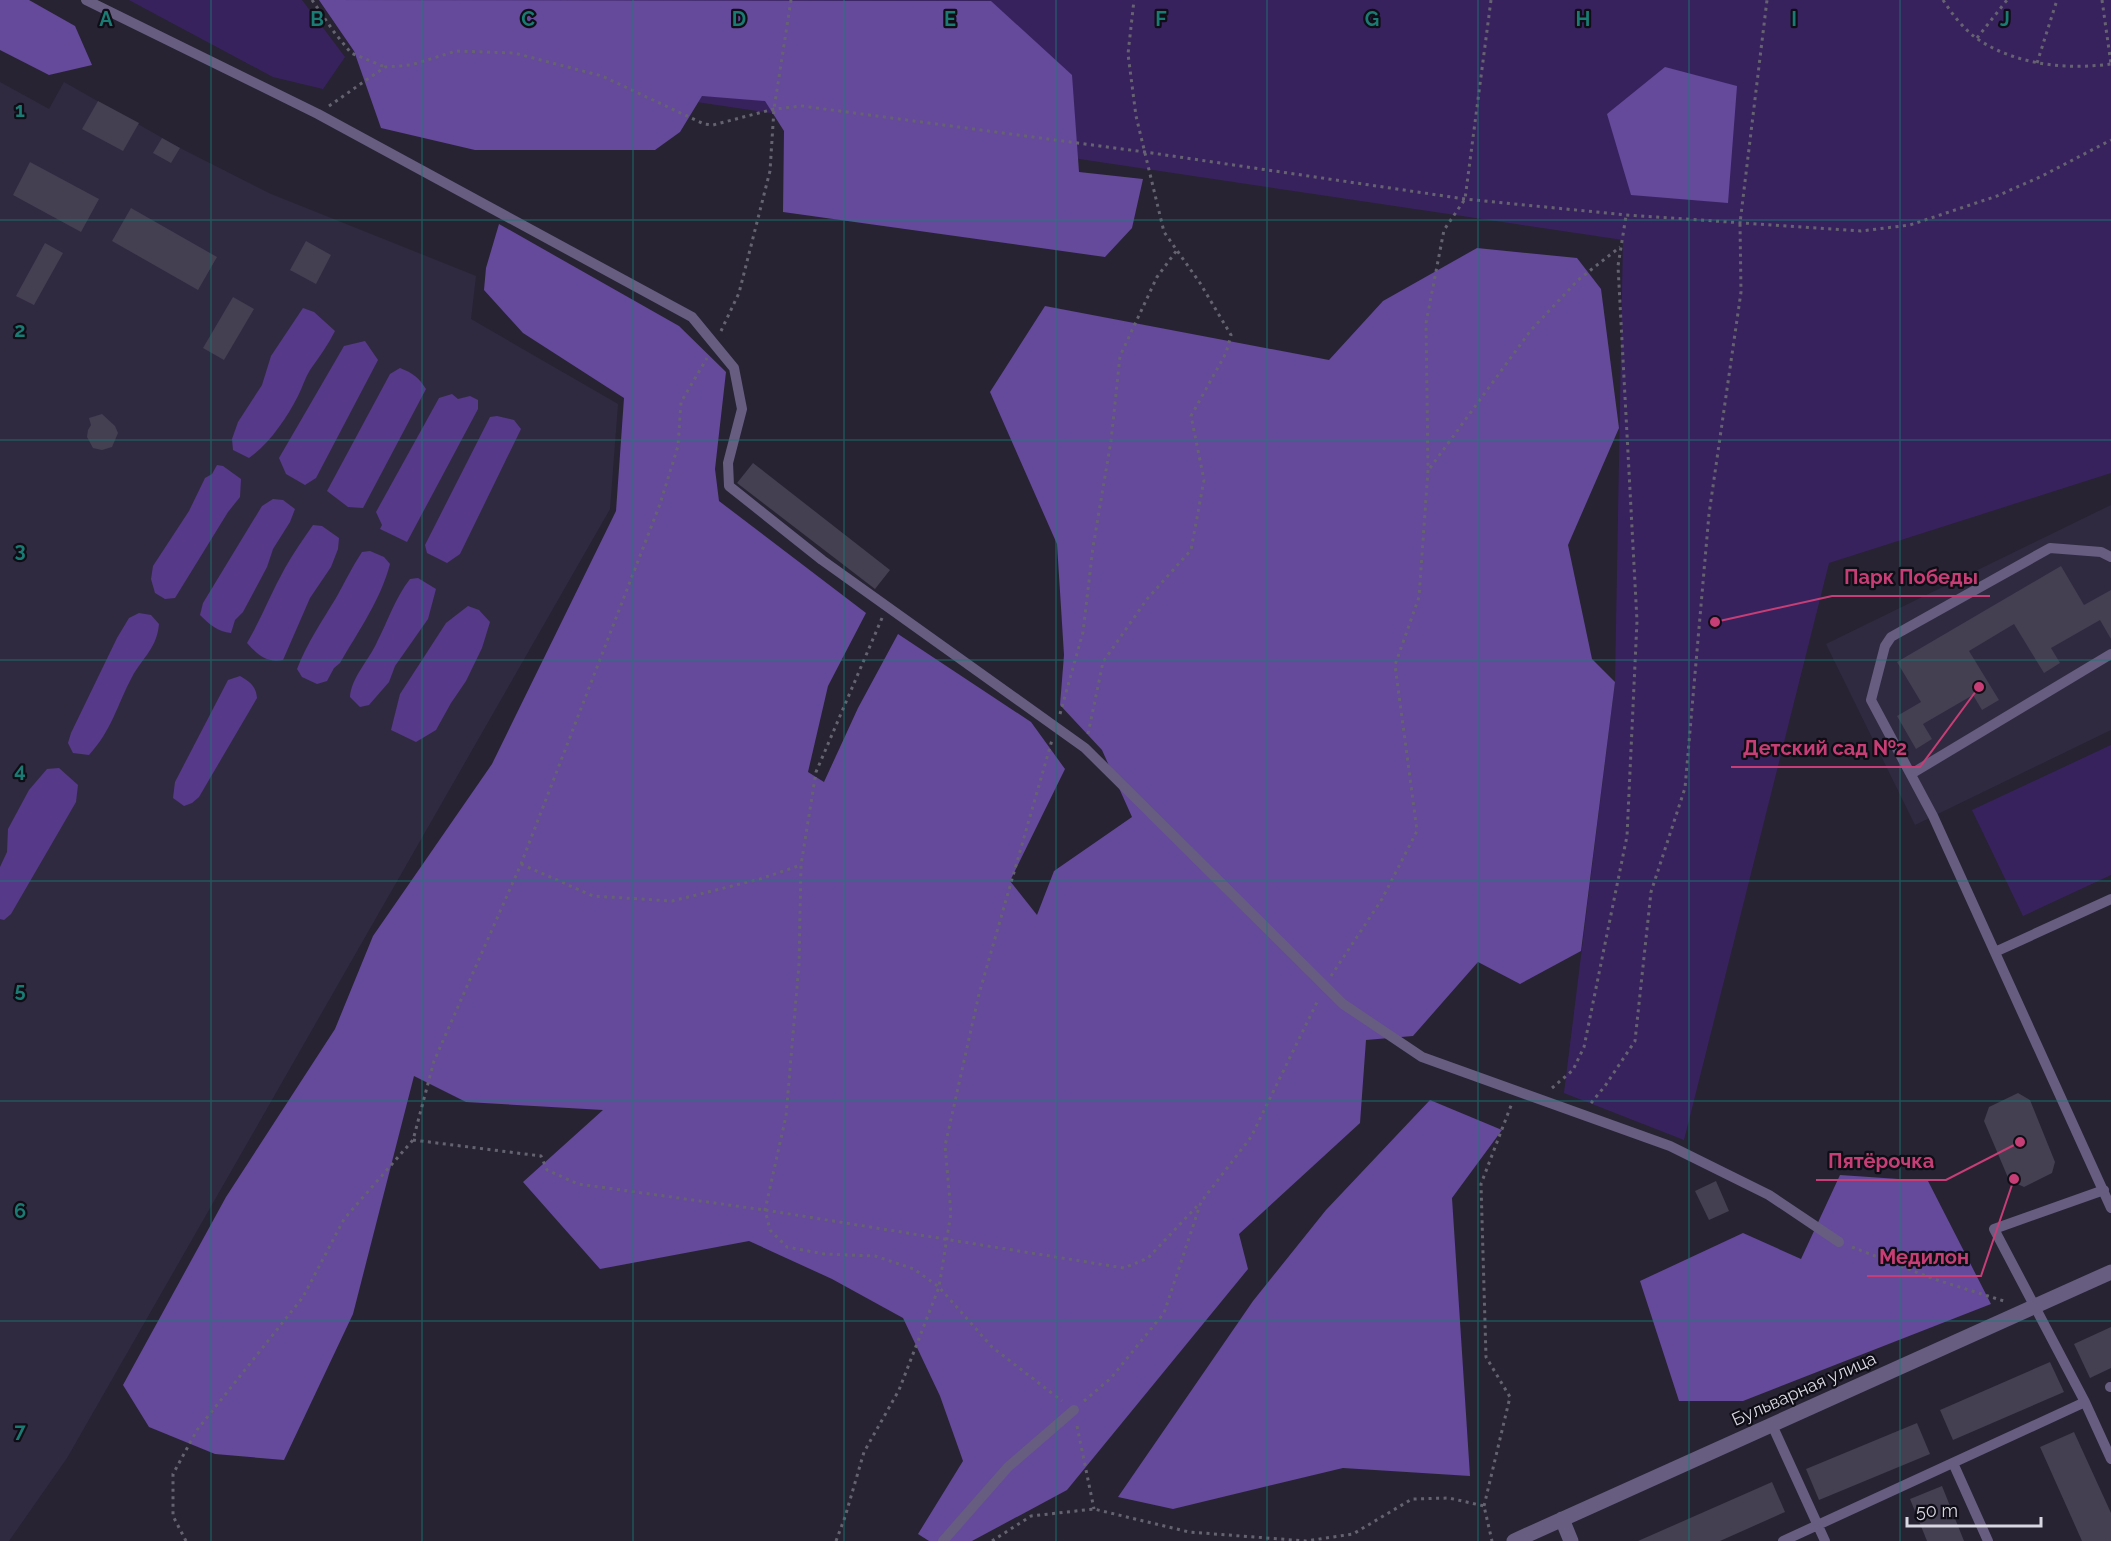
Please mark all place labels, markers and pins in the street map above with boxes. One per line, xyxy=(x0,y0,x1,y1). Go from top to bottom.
callout: Парк Победы xyxy=(1832,558,1990,596)
callout: Детский сад №2 xyxy=(1731,729,1920,767)
callout: Пятёрочка xyxy=(1816,1142,1946,1180)
callout: Медилон xyxy=(1867,1238,1981,1276)

